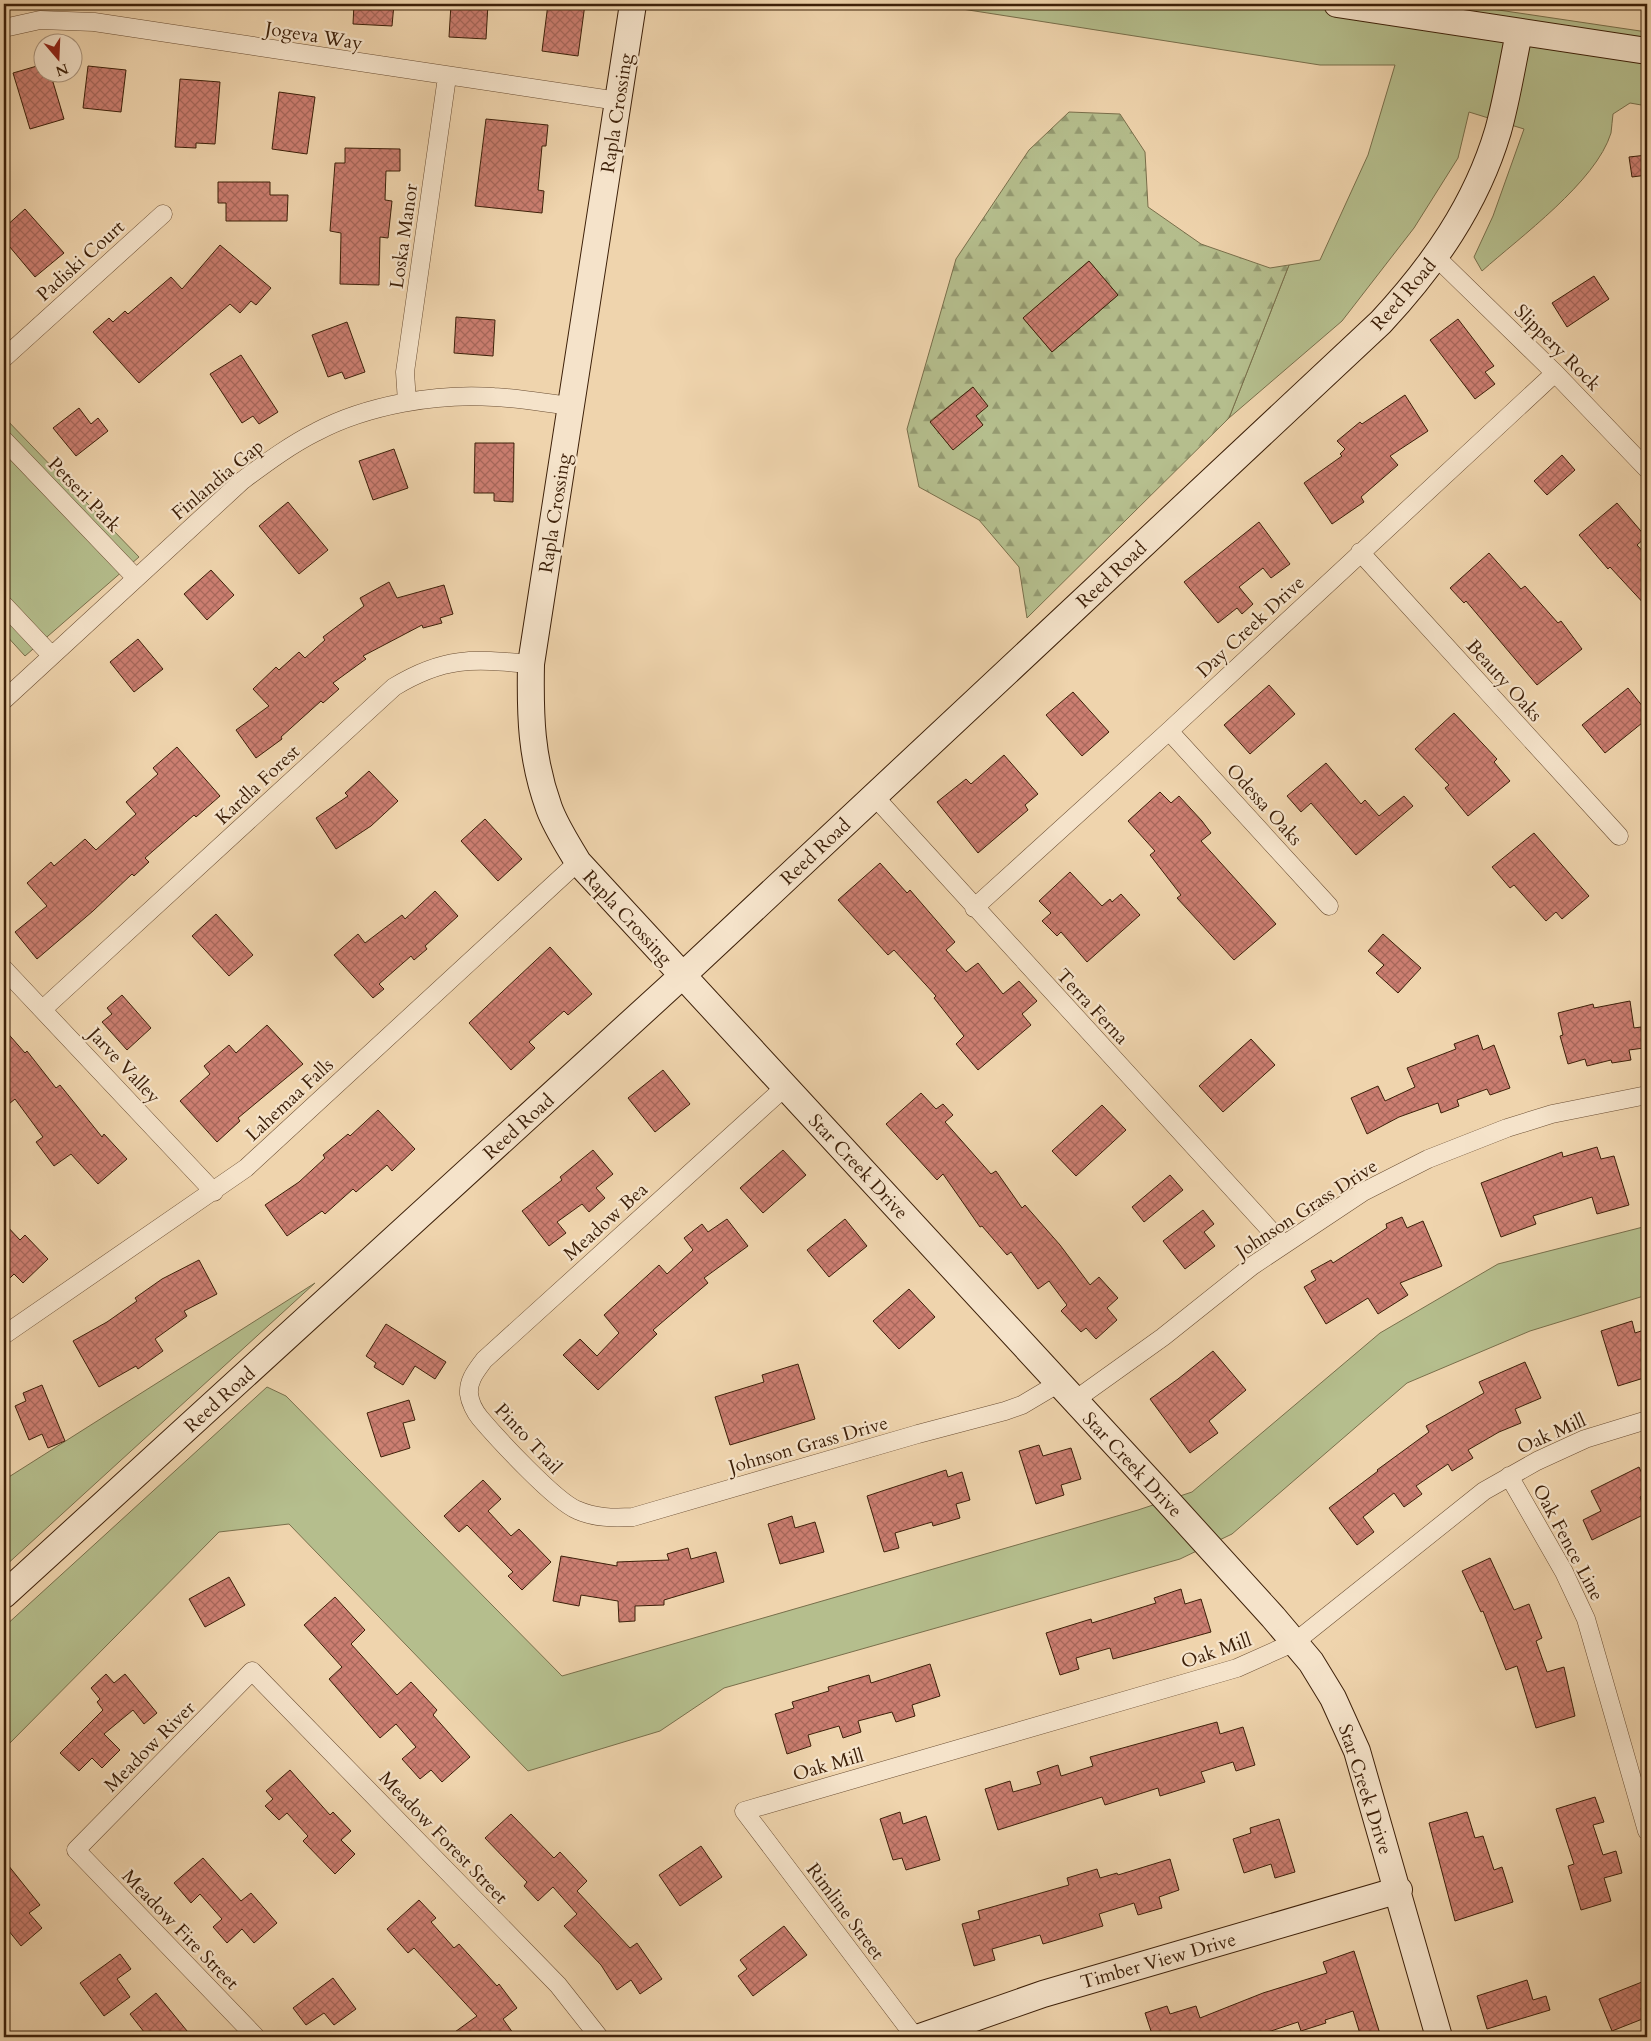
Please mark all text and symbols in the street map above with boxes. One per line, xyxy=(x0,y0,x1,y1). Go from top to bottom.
street label: Jogeva Way xyxy=(260,15,364,57)
north arrow xyxy=(32,32,82,82)
street label: Rapla Crossing xyxy=(595,51,639,175)
text: N xyxy=(53,59,71,81)
street label: Loska Manor xyxy=(384,182,424,290)
street label: Padiski Court xyxy=(31,214,130,307)
street label: Reed Road xyxy=(1365,253,1442,336)
street label: Slippery Rock xyxy=(1508,299,1607,397)
street label: Finlandia Gap xyxy=(166,434,269,526)
street label: Rapla Crossing xyxy=(533,451,577,575)
street label: Petseri Park xyxy=(42,452,127,538)
street label: Reed Road xyxy=(1071,535,1153,614)
street label: Day Creek Drive xyxy=(1191,570,1310,684)
street label: Beauty Oaks xyxy=(1460,634,1548,727)
street label: Kardla Forest xyxy=(210,739,306,831)
street label: Odessa Oaks xyxy=(1220,758,1308,851)
street label: Reed Road xyxy=(775,812,857,891)
street label: Rapla Crossing xyxy=(577,865,678,971)
street label: Terra Ferna xyxy=(1050,963,1134,1050)
street label: Jarve Valley xyxy=(80,1020,166,1109)
street label: Lahemaa Falls xyxy=(240,1052,339,1147)
street label: Reed Road xyxy=(477,1088,560,1166)
street label: Star Creek Drive xyxy=(802,1108,914,1225)
street label: Johnson Grass Drive xyxy=(1228,1153,1383,1266)
street label: Meadow Bea xyxy=(558,1177,653,1267)
street label: Reed Road xyxy=(178,1361,261,1439)
street label: Pinto Trail xyxy=(489,1398,568,1480)
street label: Star Creek Drive xyxy=(1076,1406,1188,1523)
street label: Oak Mill xyxy=(1513,1407,1590,1461)
street label: Johnson Grass Drive xyxy=(723,1410,891,1481)
street label: Oak Fence Line xyxy=(1526,1479,1610,1605)
street label: Oak Mill xyxy=(1178,1627,1255,1675)
street label: Meadow River xyxy=(98,1695,201,1798)
street label: Star Creek Drive xyxy=(1332,1721,1398,1858)
street label: Oak Mill xyxy=(790,1742,867,1787)
street label: Meadow Forest Street xyxy=(373,1766,514,1910)
street label: Rimline Street xyxy=(800,1858,890,1965)
street label: Meadow Fire Street xyxy=(116,1864,245,1996)
street label: Timber View Drive xyxy=(1078,1926,1239,1996)

